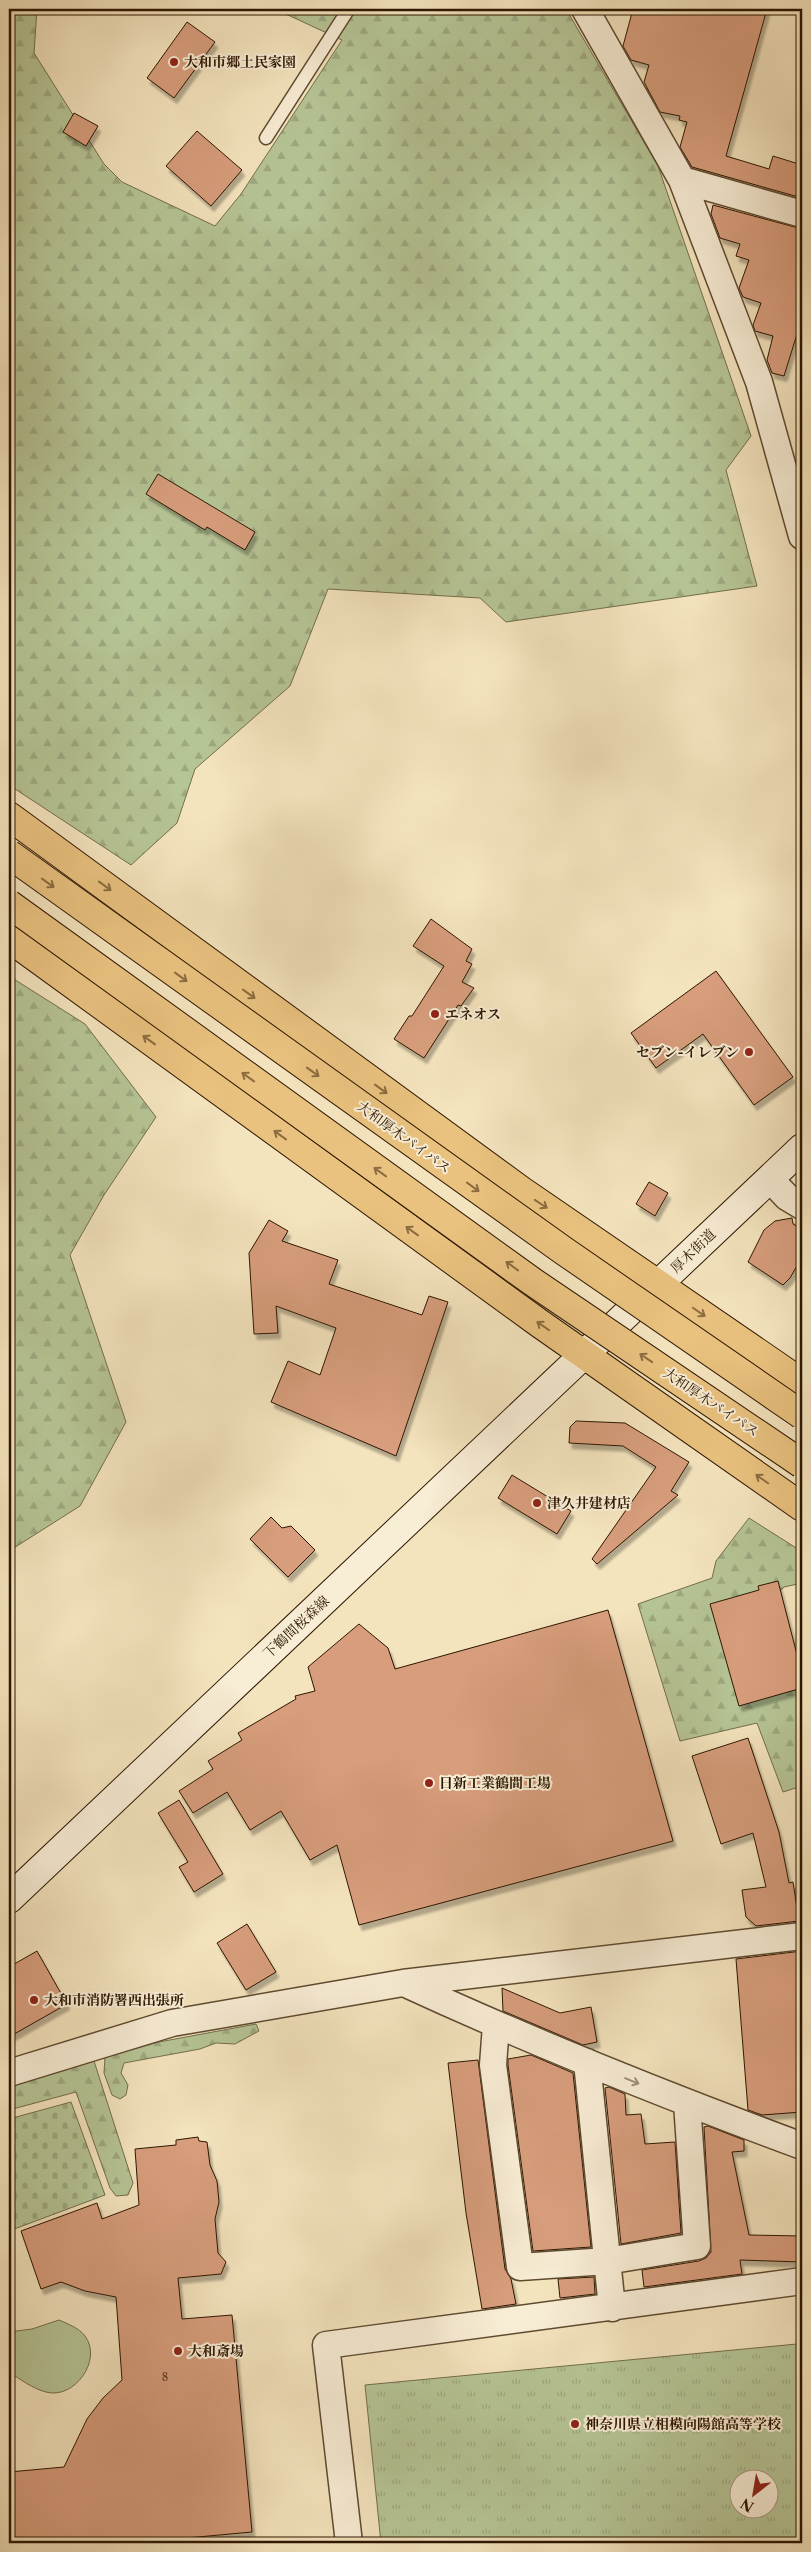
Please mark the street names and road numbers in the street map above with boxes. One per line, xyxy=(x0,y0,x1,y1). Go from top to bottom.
street label: 大和厚木バイパス xyxy=(354,1097,454,1177)
street label: 厚木街道 xyxy=(667,1225,719,1277)
street label: 大和厚木バイパス xyxy=(660,1363,762,1441)
street label: 下鶴間桜森線 xyxy=(259,1592,333,1662)

